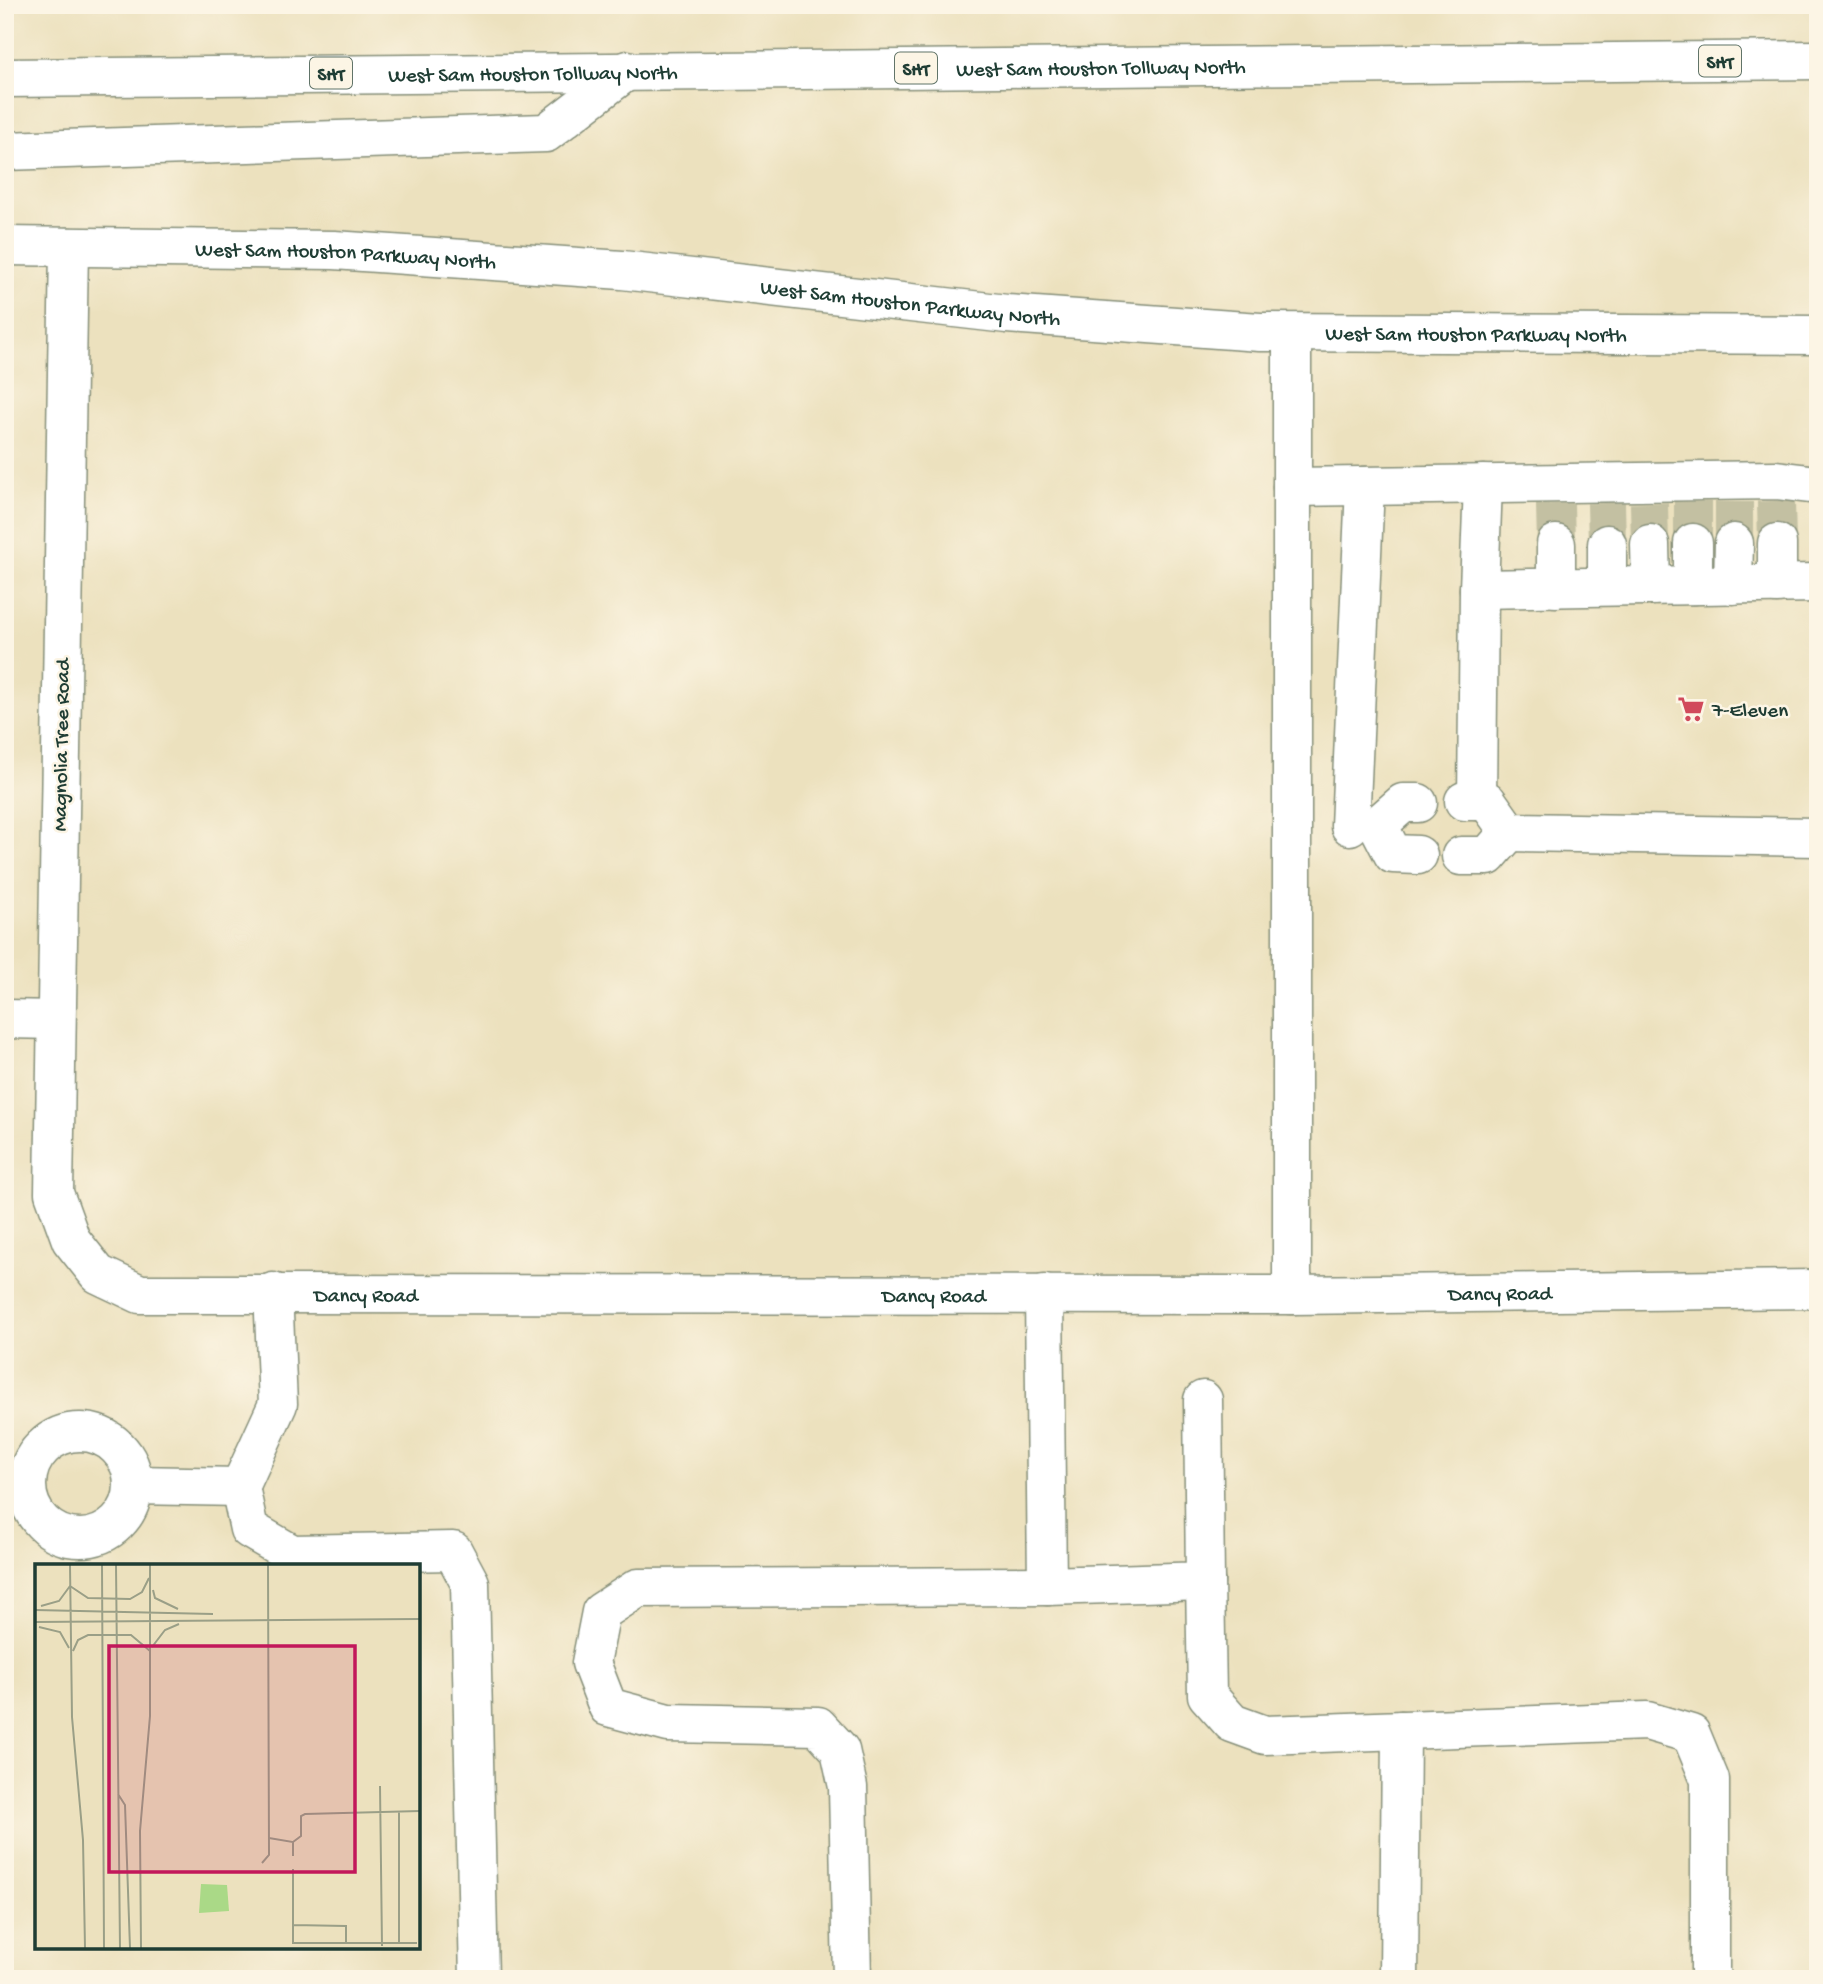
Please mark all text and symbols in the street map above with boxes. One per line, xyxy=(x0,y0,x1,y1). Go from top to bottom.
road number: SHT xyxy=(1699,45,1741,76)
road number: SHT xyxy=(895,52,937,83)
street label: West Sam Houston Tollway North xyxy=(956,57,1246,85)
road number: SHT xyxy=(310,58,352,88)
street label: West Sam Houston Tollway North xyxy=(388,62,678,90)
street label: West Sam Houston Parkway North xyxy=(195,239,497,277)
street label: West Sam Houston Parkway North xyxy=(759,277,1061,334)
street label: West Sam Houston Parkway North xyxy=(1325,323,1627,350)
street label: Magnolia Tree Road xyxy=(49,657,78,832)
supermarket icon: 7-Eleven xyxy=(1676,694,1706,724)
place label: 7-Eleven xyxy=(1711,700,1788,725)
street label: Dancy Road xyxy=(1446,1283,1554,1309)
street label: Dancy Road xyxy=(312,1285,420,1310)
street label: Dancy Road xyxy=(880,1286,988,1311)
inset map xyxy=(35,1564,420,1949)

